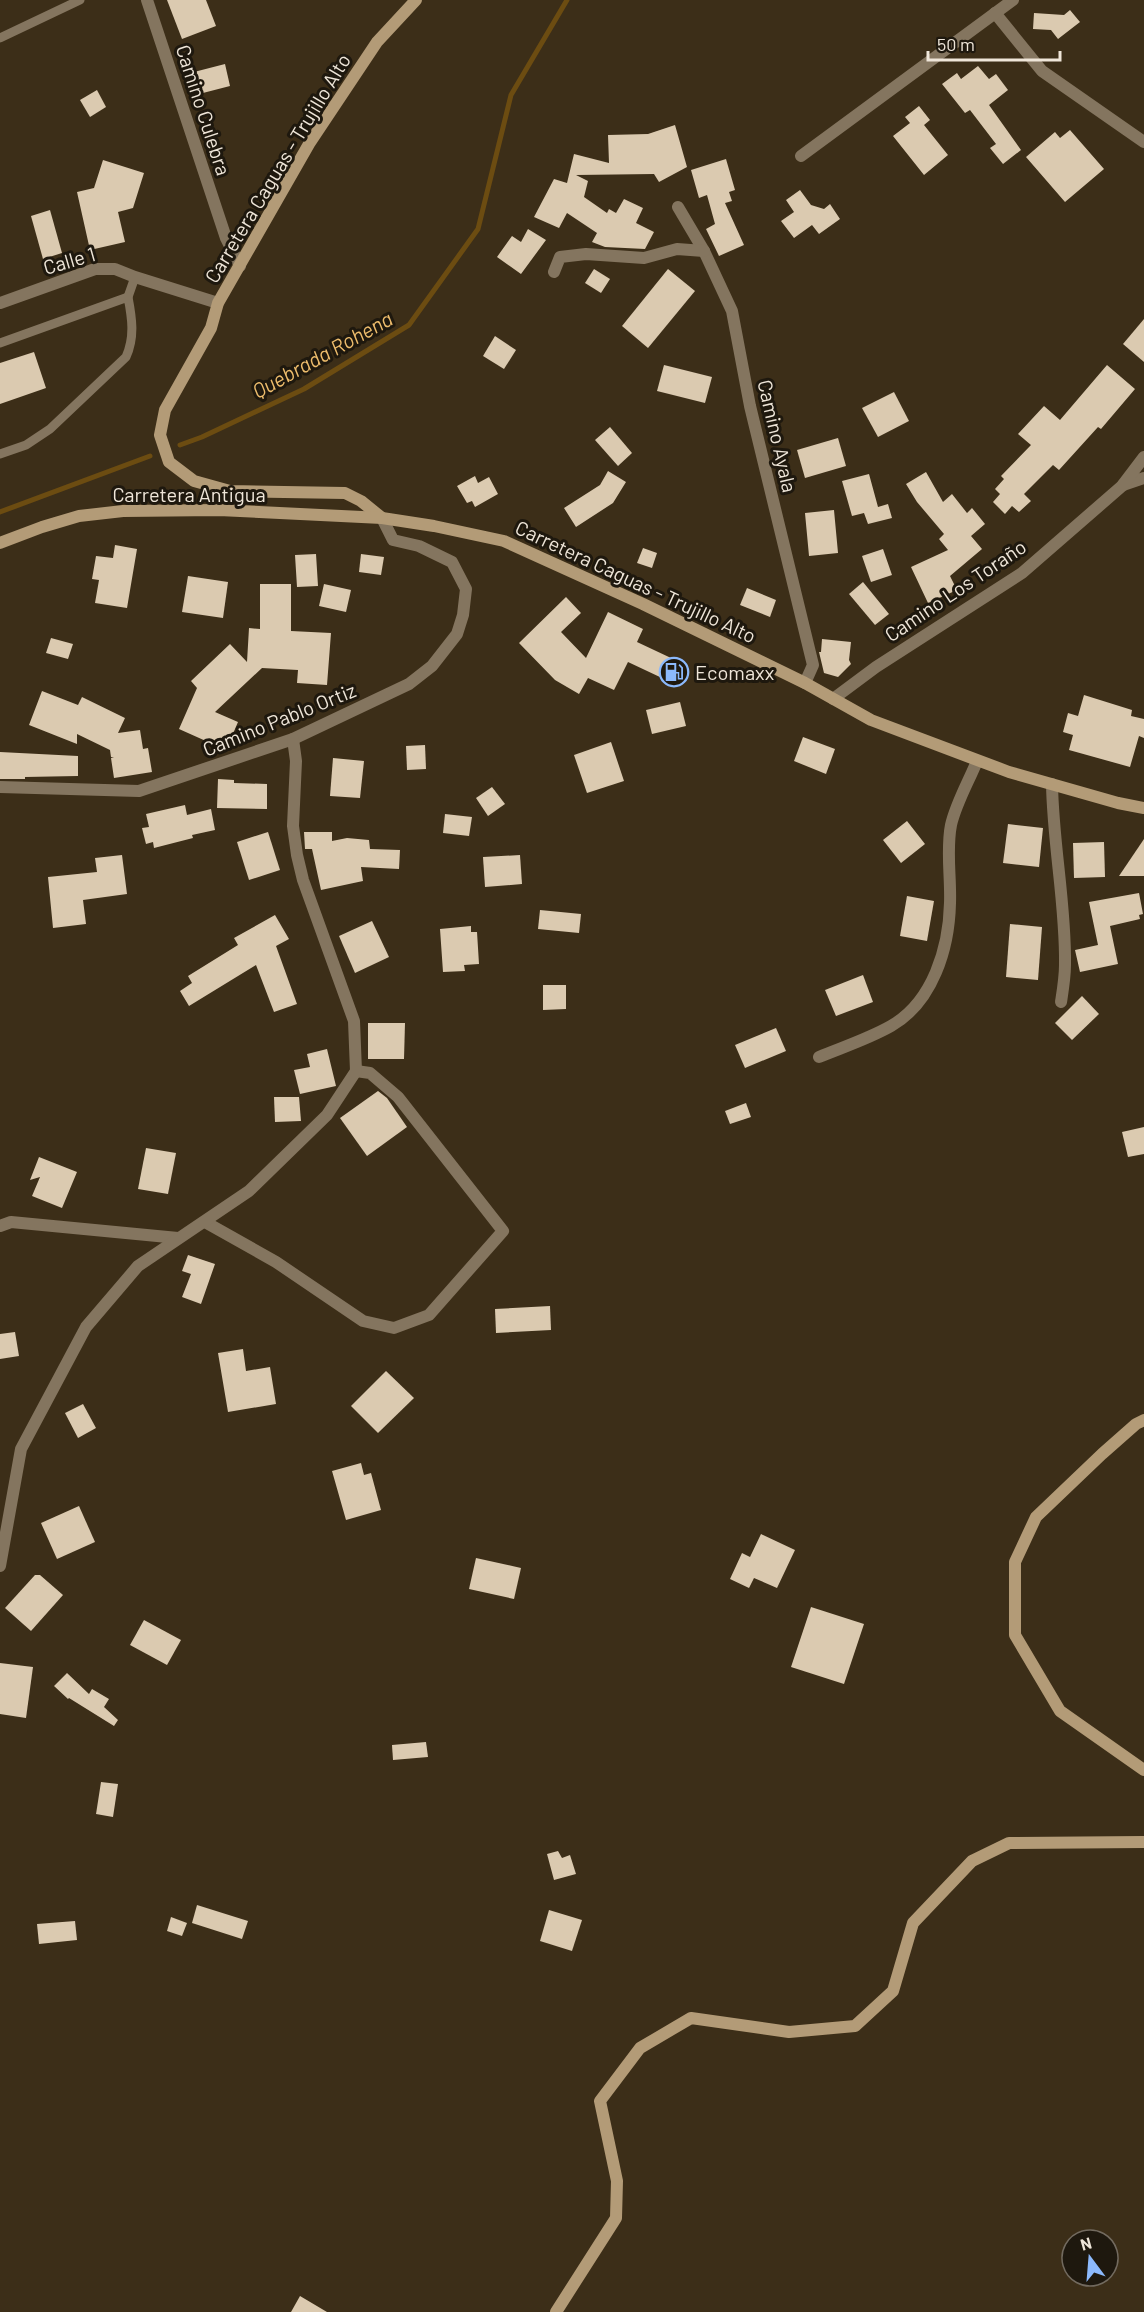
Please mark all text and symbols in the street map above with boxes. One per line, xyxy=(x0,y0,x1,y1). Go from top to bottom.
scale bar xyxy=(928,24,1060,62)
text: 50 m xyxy=(937,33,975,55)
street label: Camino Culebra xyxy=(172,42,236,178)
street label: Carretera Caguas - Trujillo Alto xyxy=(199,49,355,287)
street label: Calle 1 xyxy=(40,241,98,279)
water label: Quebrada Rohena xyxy=(248,305,396,403)
street label: Camino Ayala xyxy=(753,377,803,495)
street label: Carretera Antigua xyxy=(112,482,266,506)
street label: Carretera Caguas - Trujillo Alto xyxy=(512,515,760,647)
street label: Camino Los Toraño xyxy=(880,534,1030,646)
fuel station icon: Ecomaxx xyxy=(658,656,690,688)
place label: Ecomaxx xyxy=(695,660,775,684)
street label: Camino Pablo Ortiz xyxy=(199,677,359,761)
north arrow xyxy=(1060,2228,1120,2288)
text: N xyxy=(1078,2233,1093,2254)

